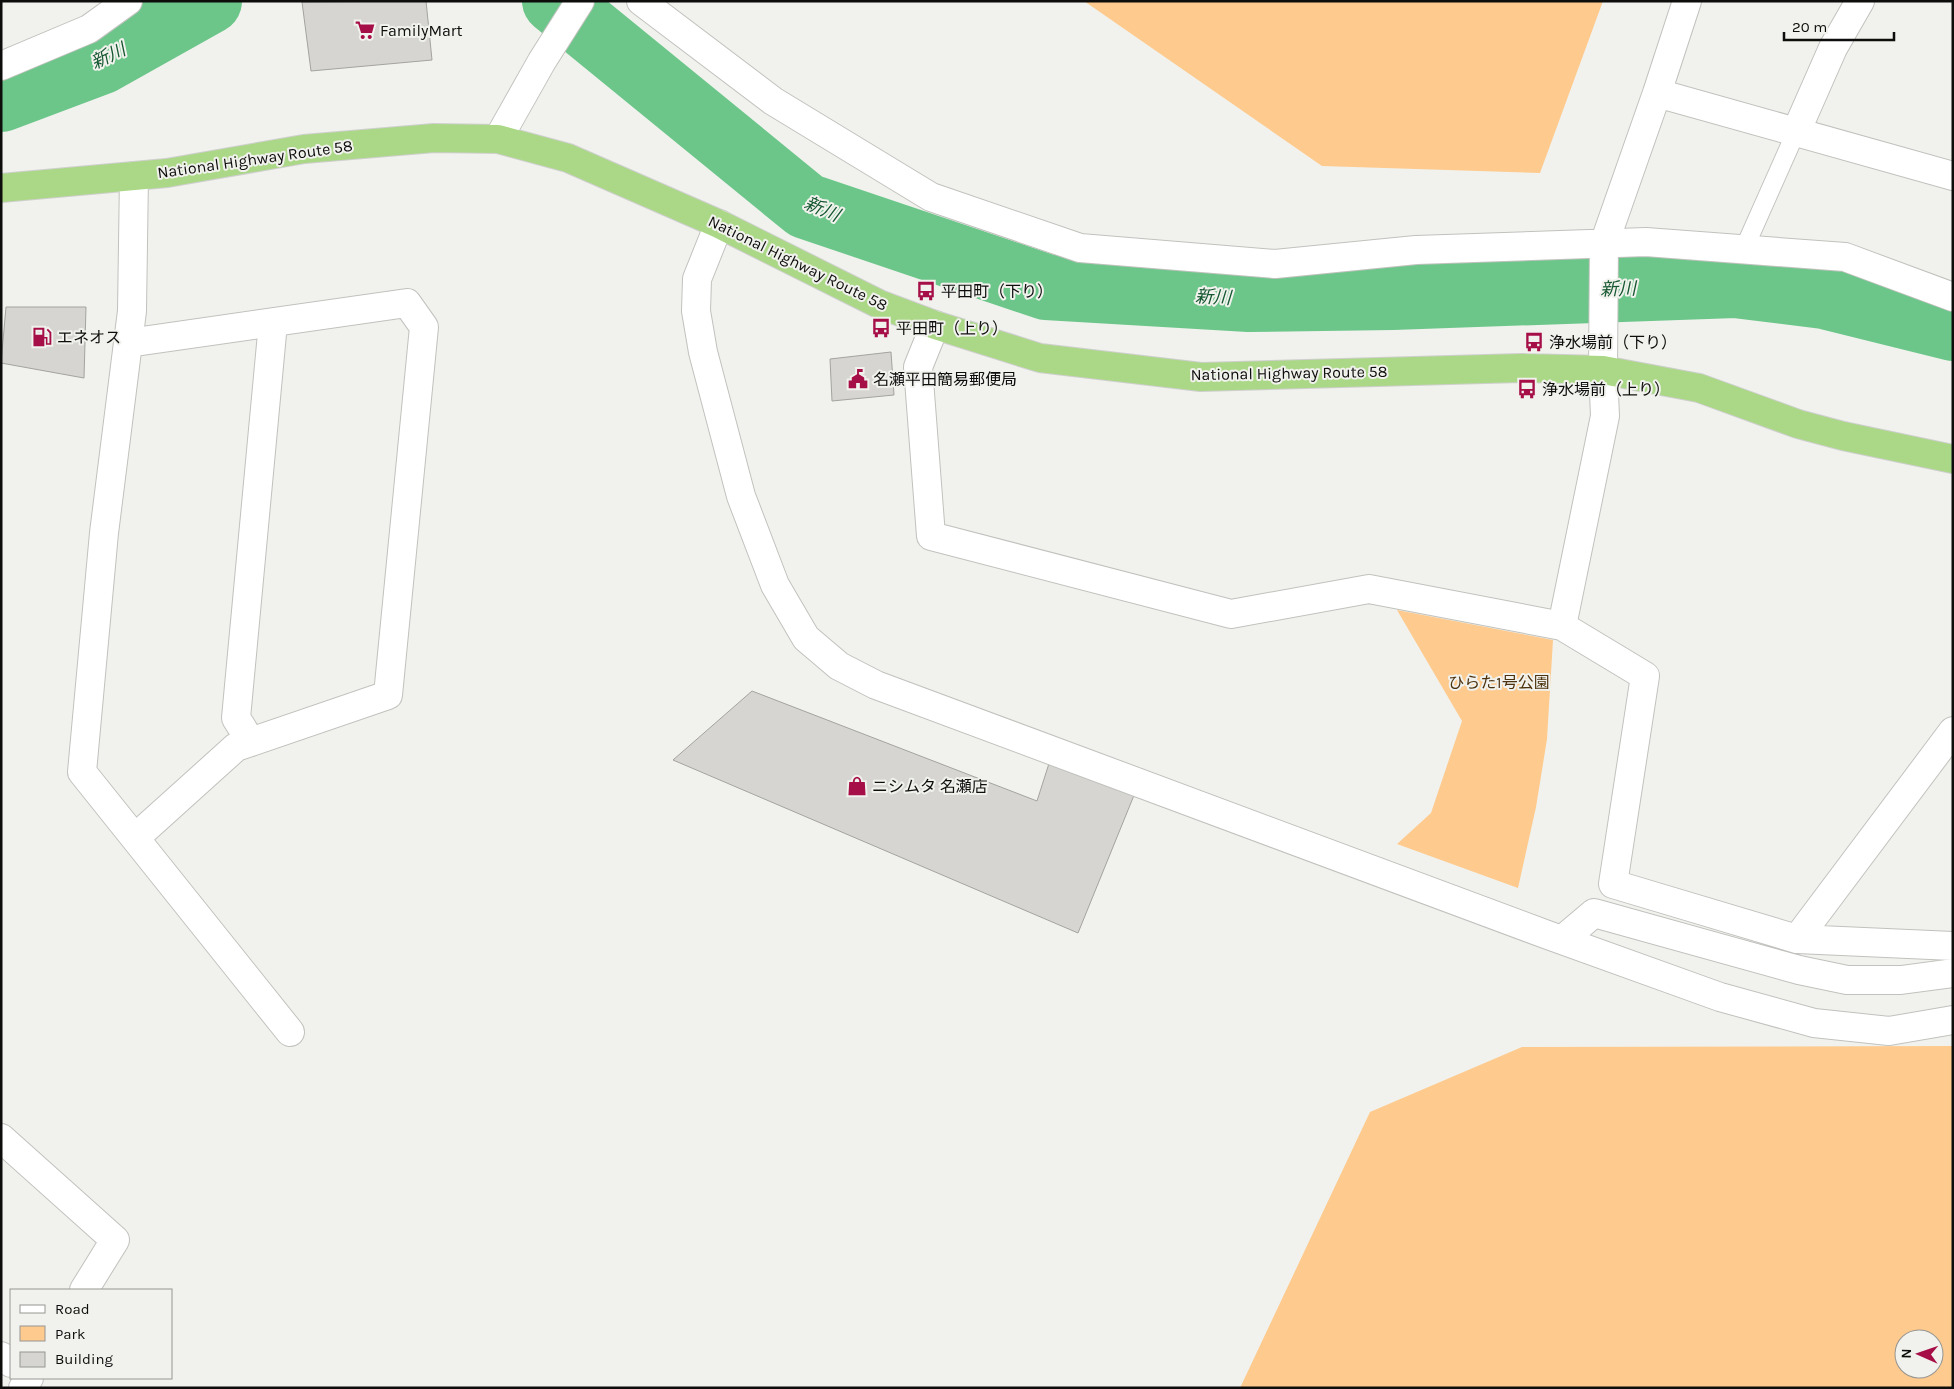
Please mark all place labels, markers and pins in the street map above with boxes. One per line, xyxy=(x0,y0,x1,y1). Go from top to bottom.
supermarket icon: FamilyMart xyxy=(354,19,376,41)
place label: FamilyMart xyxy=(380,21,463,40)
bus stop icon: 平田町（下り） xyxy=(915,280,937,302)
place label: 平田町（下り） xyxy=(941,282,1053,301)
bus stop icon: 平田町（上り） xyxy=(870,317,892,339)
place label: 平田町（上り） xyxy=(896,319,1008,338)
fuel station icon: エネオス xyxy=(31,326,53,348)
place label: エネオス xyxy=(57,328,121,347)
bus stop icon: 浄水場前（下り） xyxy=(1523,331,1545,353)
place label: 浄水場前（下り） xyxy=(1549,333,1677,352)
public building icon: 名瀬平田簡易郵便局 xyxy=(847,368,869,390)
place label: 名瀬平田簡易郵便局 xyxy=(873,370,1017,389)
bus stop icon: 浄水場前（上り） xyxy=(1516,378,1538,400)
place label: 浄水場前（上り） xyxy=(1542,380,1670,399)
shop icon: ニシムタ 名瀬店 xyxy=(846,775,868,797)
place label: ニシムタ 名瀬店 xyxy=(872,777,988,796)

